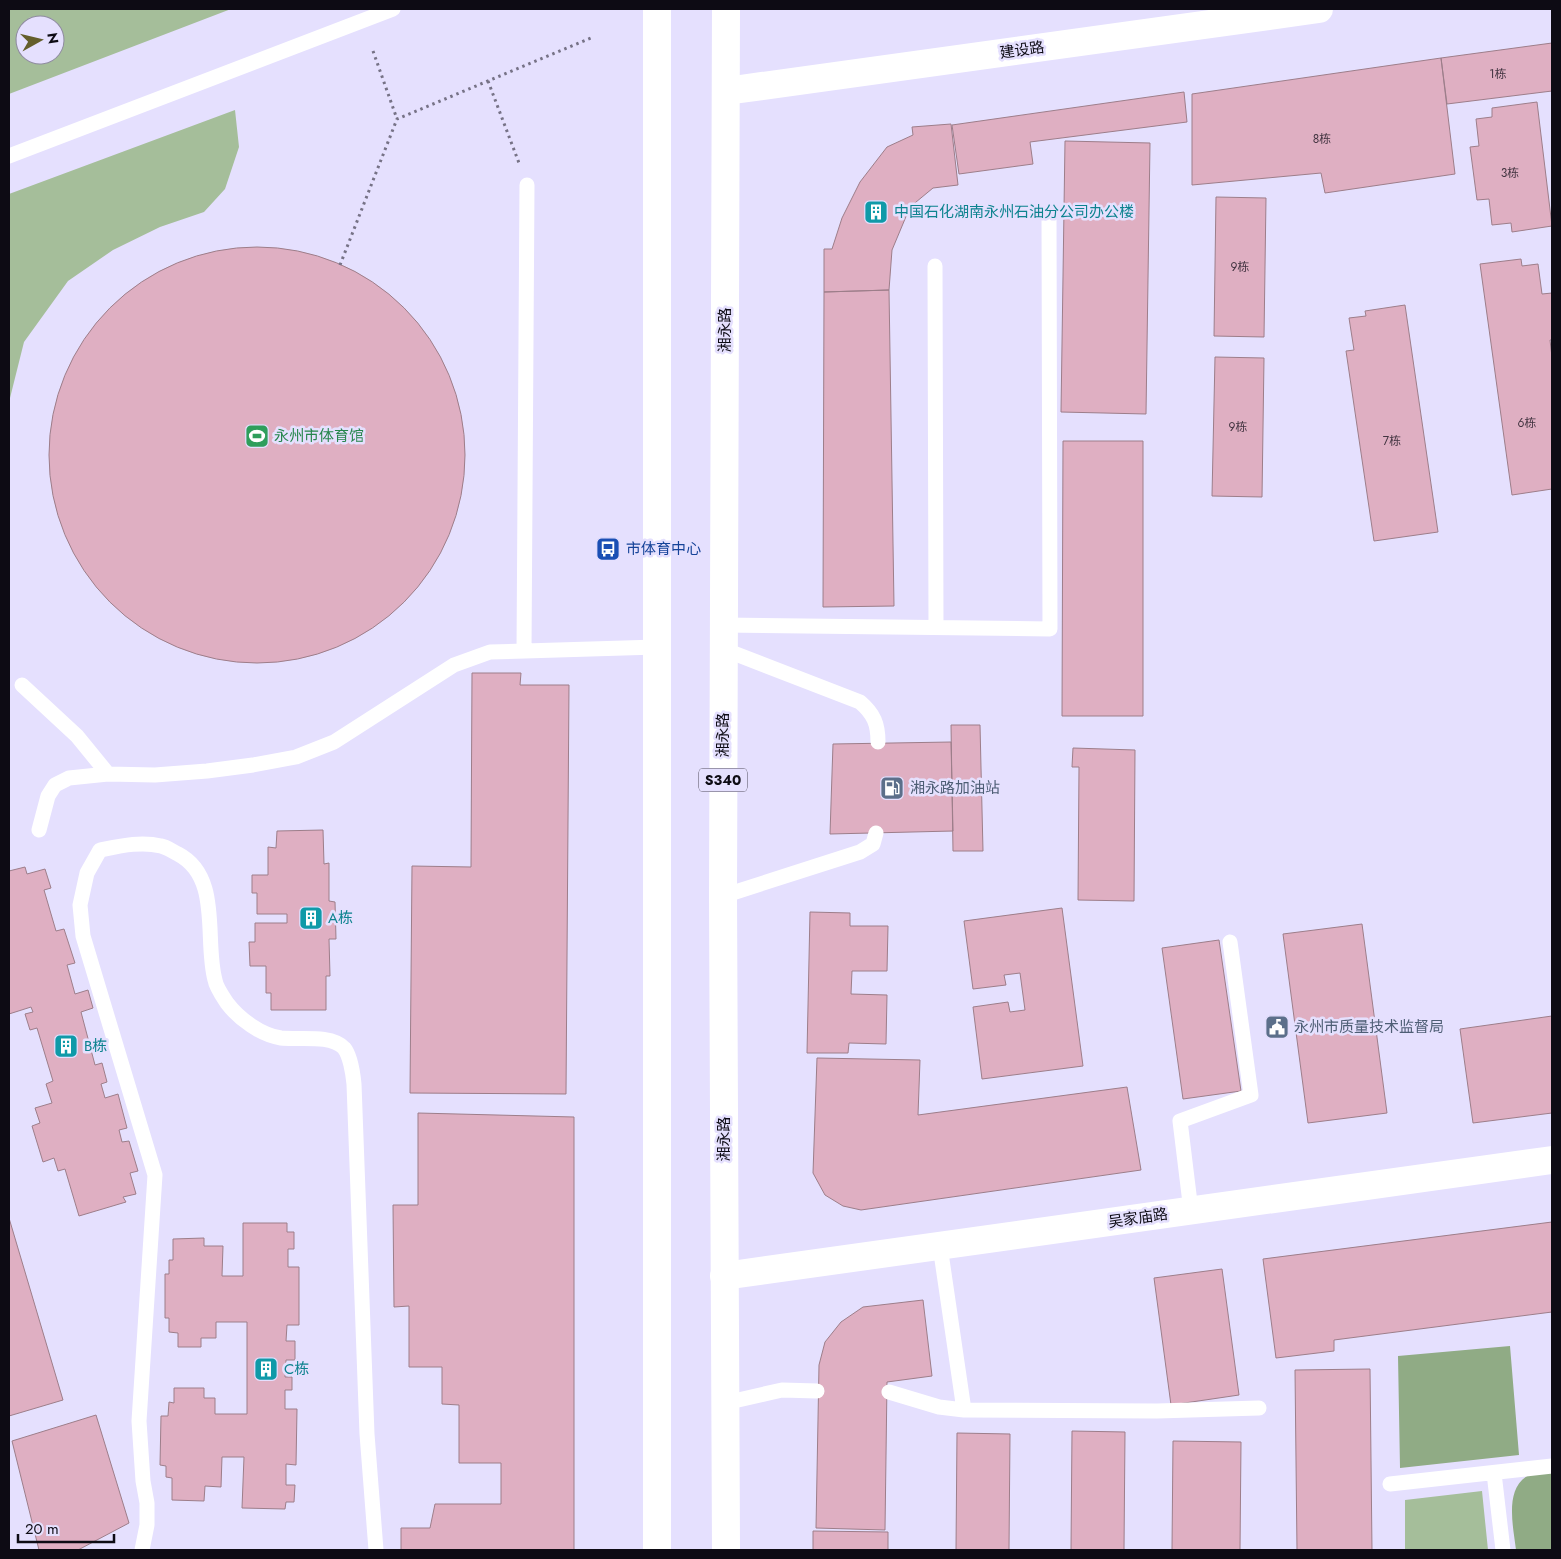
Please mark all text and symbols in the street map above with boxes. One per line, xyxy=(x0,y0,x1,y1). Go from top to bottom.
north arrow xyxy=(15,15,65,65)
text: N xyxy=(42,31,64,45)
street label: 建设路 xyxy=(998,36,1046,64)
house number: 1栋 xyxy=(1489,65,1507,83)
house number: 8栋 xyxy=(1313,130,1331,148)
house number: 3栋 xyxy=(1501,164,1519,182)
building icon: 中国石化湖南永州石油分公司办公楼 xyxy=(863,199,889,225)
place label: 中国石化湖南永州石油分公司办公楼 xyxy=(894,201,1134,223)
house number: 9栋 xyxy=(1231,258,1249,276)
street label: 湘永路 xyxy=(714,307,736,353)
house number: 6栋 xyxy=(1518,414,1536,432)
house number: 9栋 xyxy=(1229,418,1247,436)
sports icon: 永州市体育馆 xyxy=(244,423,270,449)
place label: 永州市体育馆 xyxy=(274,425,364,447)
house number: 7栋 xyxy=(1383,432,1401,450)
bus stop icon: 市体育中心 xyxy=(595,536,621,562)
place label: 市体育中心 xyxy=(626,538,701,560)
street label: 湘永路 xyxy=(712,712,734,758)
road number: S340 xyxy=(699,768,747,792)
fuel station icon: 湘永路加油站 xyxy=(879,775,905,801)
place label: 湘永路加油站 xyxy=(910,777,1000,799)
building icon: A栋 xyxy=(298,905,324,931)
place label: A栋 xyxy=(328,907,353,929)
public building icon: 永州市质量技术监督局 xyxy=(1264,1014,1290,1040)
place label: 永州市质量技术监督局 xyxy=(1294,1016,1444,1038)
building icon: B栋 xyxy=(53,1033,79,1059)
place label: B栋 xyxy=(84,1035,107,1057)
street label: 湘永路 xyxy=(713,1116,735,1162)
street label: 吴家庙路 xyxy=(1107,1203,1169,1233)
building icon: C栋 xyxy=(253,1356,279,1382)
place label: C栋 xyxy=(284,1358,309,1380)
scale bar xyxy=(18,1512,114,1544)
text: 20 m xyxy=(25,1518,59,1540)

